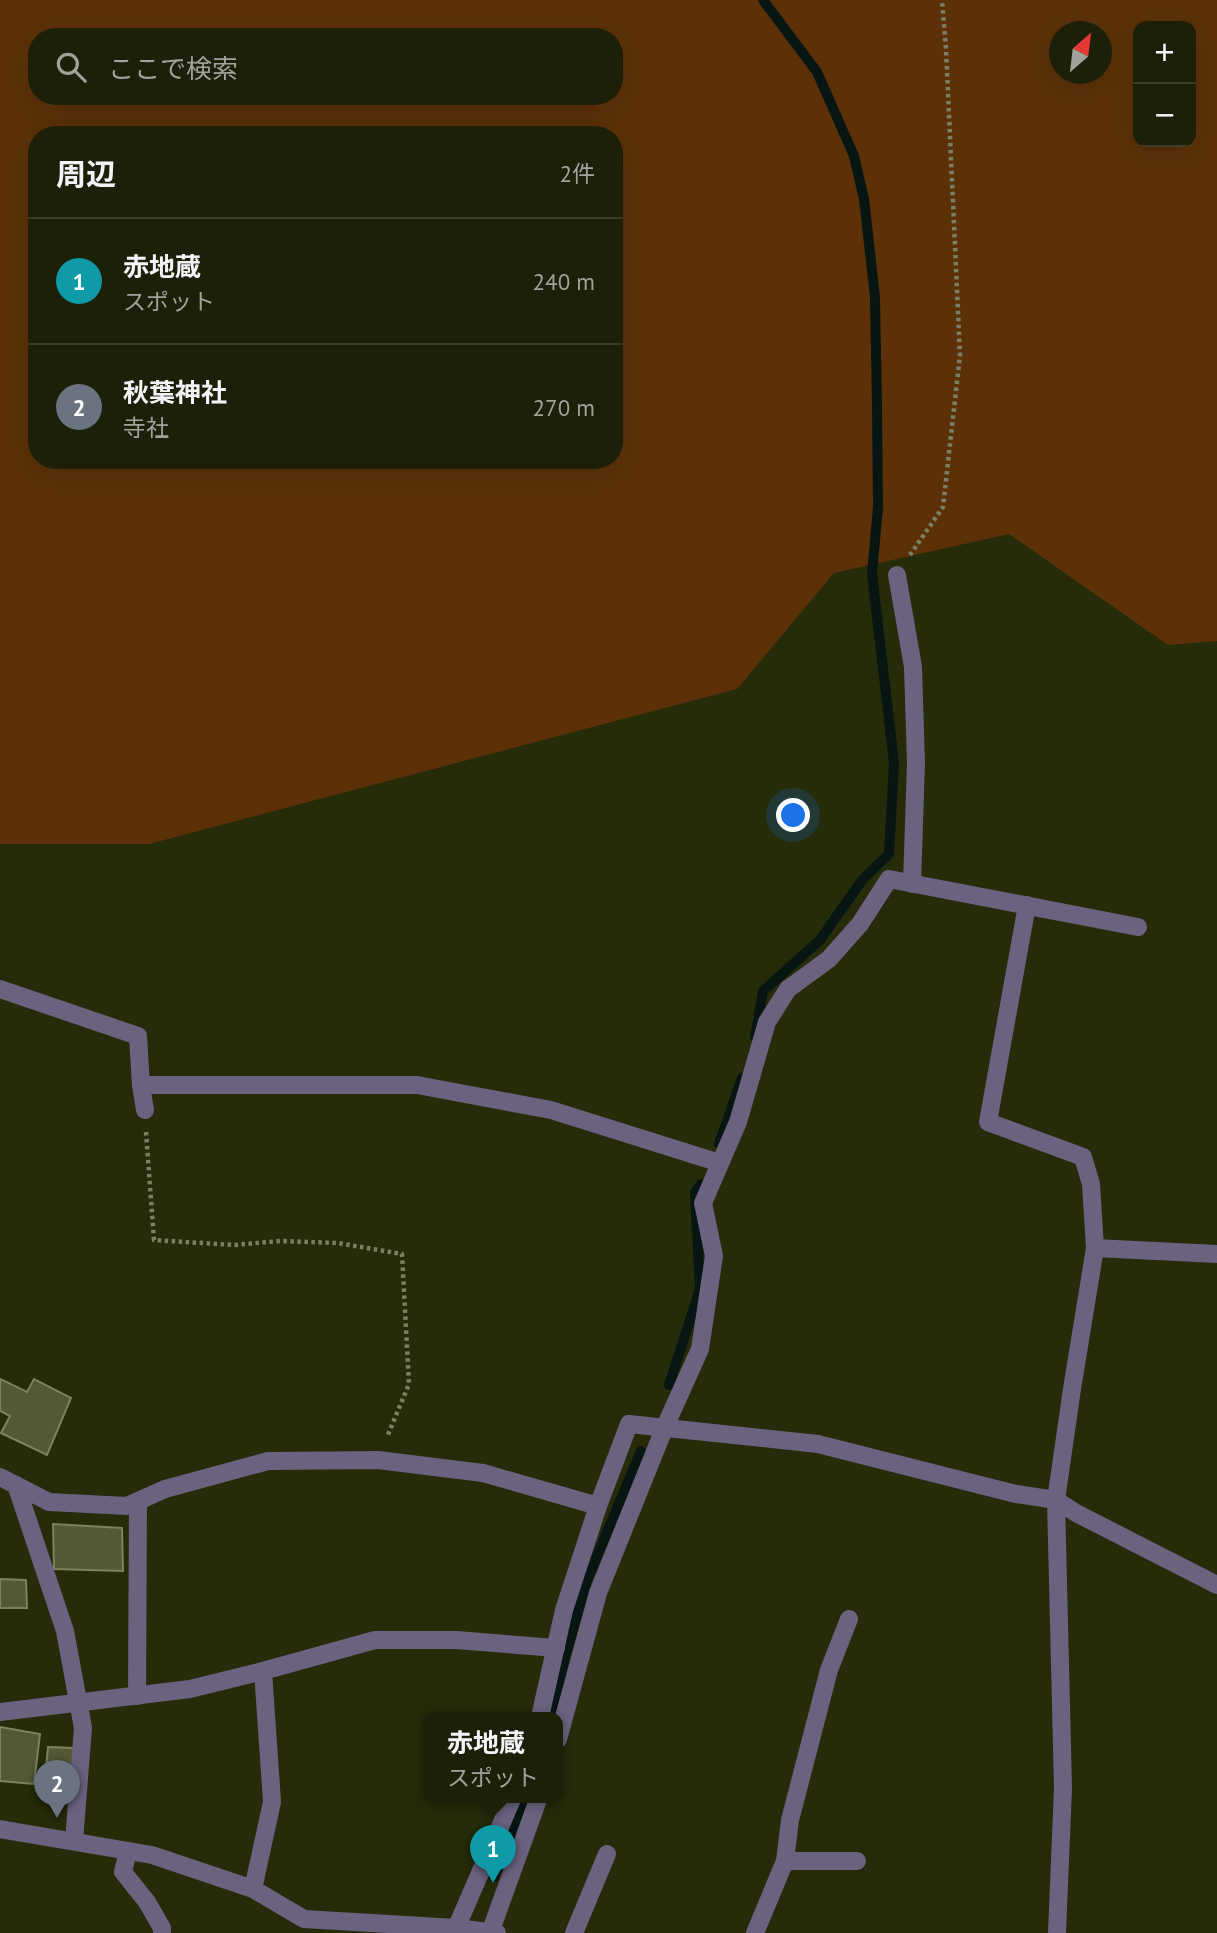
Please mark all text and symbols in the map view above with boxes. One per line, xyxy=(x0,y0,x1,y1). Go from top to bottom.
north arrow xyxy=(1049,21,1112,84)
map controls xyxy=(1133,21,1196,147)
button: + xyxy=(1133,21,1196,84)
search box xyxy=(28,28,623,105)
icon: search xyxy=(52,48,90,86)
text: ここで検索 xyxy=(108,52,238,85)
button: − xyxy=(1133,84,1196,147)
text: 周辺 xyxy=(56,154,116,193)
text: 2件 xyxy=(559,159,595,188)
text: 赤地蔵 xyxy=(123,250,201,283)
text: 1 xyxy=(72,267,86,296)
text: 240 m xyxy=(533,267,595,296)
text: スポット xyxy=(123,287,215,316)
text: 秋葉神社 xyxy=(123,376,227,409)
text: 2 xyxy=(72,393,86,422)
text: 270 m xyxy=(533,393,595,422)
text: 寺社 xyxy=(123,413,169,442)
your location xyxy=(776,798,810,832)
popup xyxy=(423,1712,563,1803)
text: 赤地蔵 xyxy=(447,1726,525,1759)
pin: 2 xyxy=(34,1760,80,1818)
text: スポット xyxy=(447,1763,539,1792)
pin: 1 xyxy=(470,1825,516,1883)

